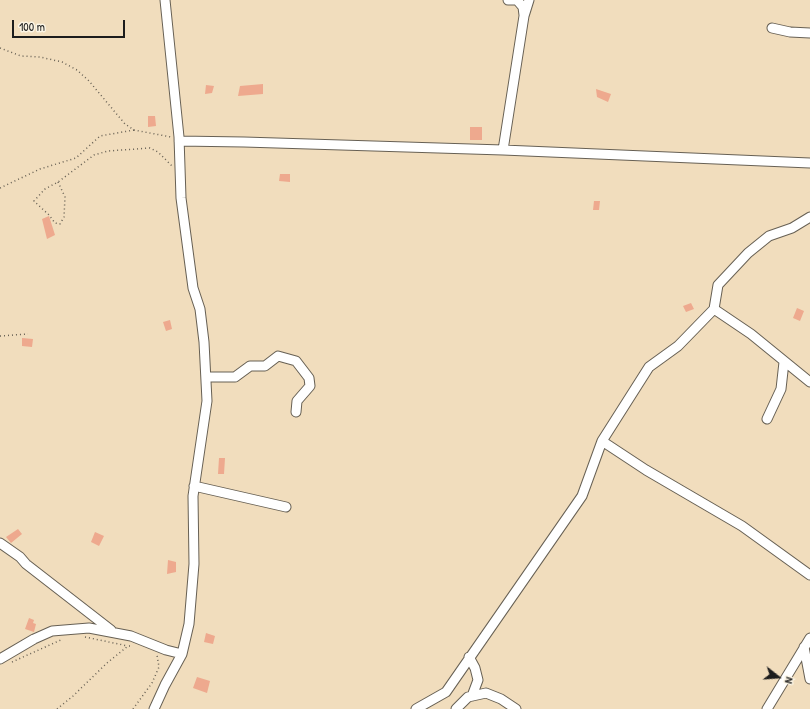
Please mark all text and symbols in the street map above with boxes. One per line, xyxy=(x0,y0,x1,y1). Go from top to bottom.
scale bar xyxy=(14,12,127,38)
text: 100 m xyxy=(19,18,45,35)
north arrow xyxy=(758,657,798,697)
text: N xyxy=(782,676,797,685)

